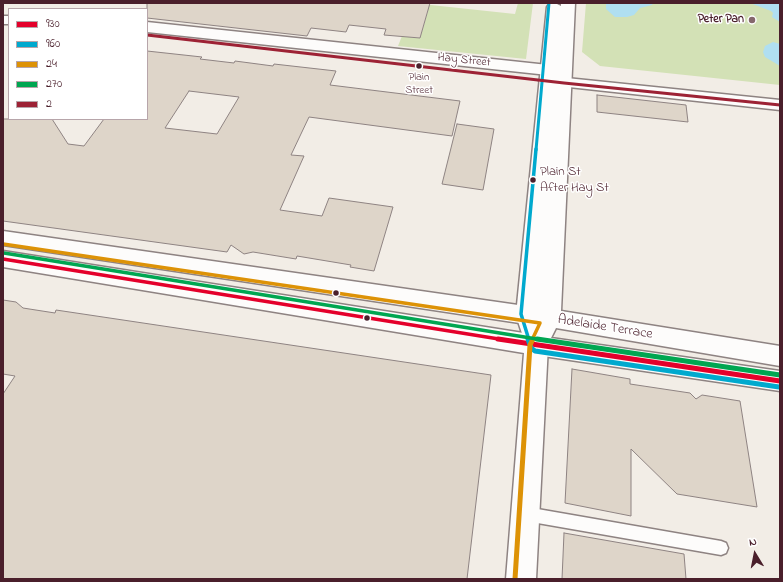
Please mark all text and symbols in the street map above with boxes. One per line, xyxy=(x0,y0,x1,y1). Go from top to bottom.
legend xyxy=(8,8,148,120)
place label: Peter Pan xyxy=(698,13,744,27)
text: 930 xyxy=(46,15,60,33)
marker: Peter Pan xyxy=(747,15,757,25)
text: 960 xyxy=(46,35,60,53)
street label: Hay Street xyxy=(437,51,491,71)
text: 24 xyxy=(46,55,57,73)
marker: Plain Street xyxy=(414,61,424,71)
place label: Plain Street xyxy=(405,71,433,97)
text: 270 xyxy=(46,75,62,93)
text: 2 xyxy=(46,95,52,113)
place label: Plain St After Hay St xyxy=(540,165,609,196)
marker: Plain St After Hay St xyxy=(528,175,538,185)
unlabelled marker xyxy=(331,288,341,298)
street label: Adelaide Terrace xyxy=(556,312,654,344)
unlabelled marker xyxy=(362,313,372,323)
north arrow xyxy=(735,534,775,574)
text: N xyxy=(748,534,758,551)

